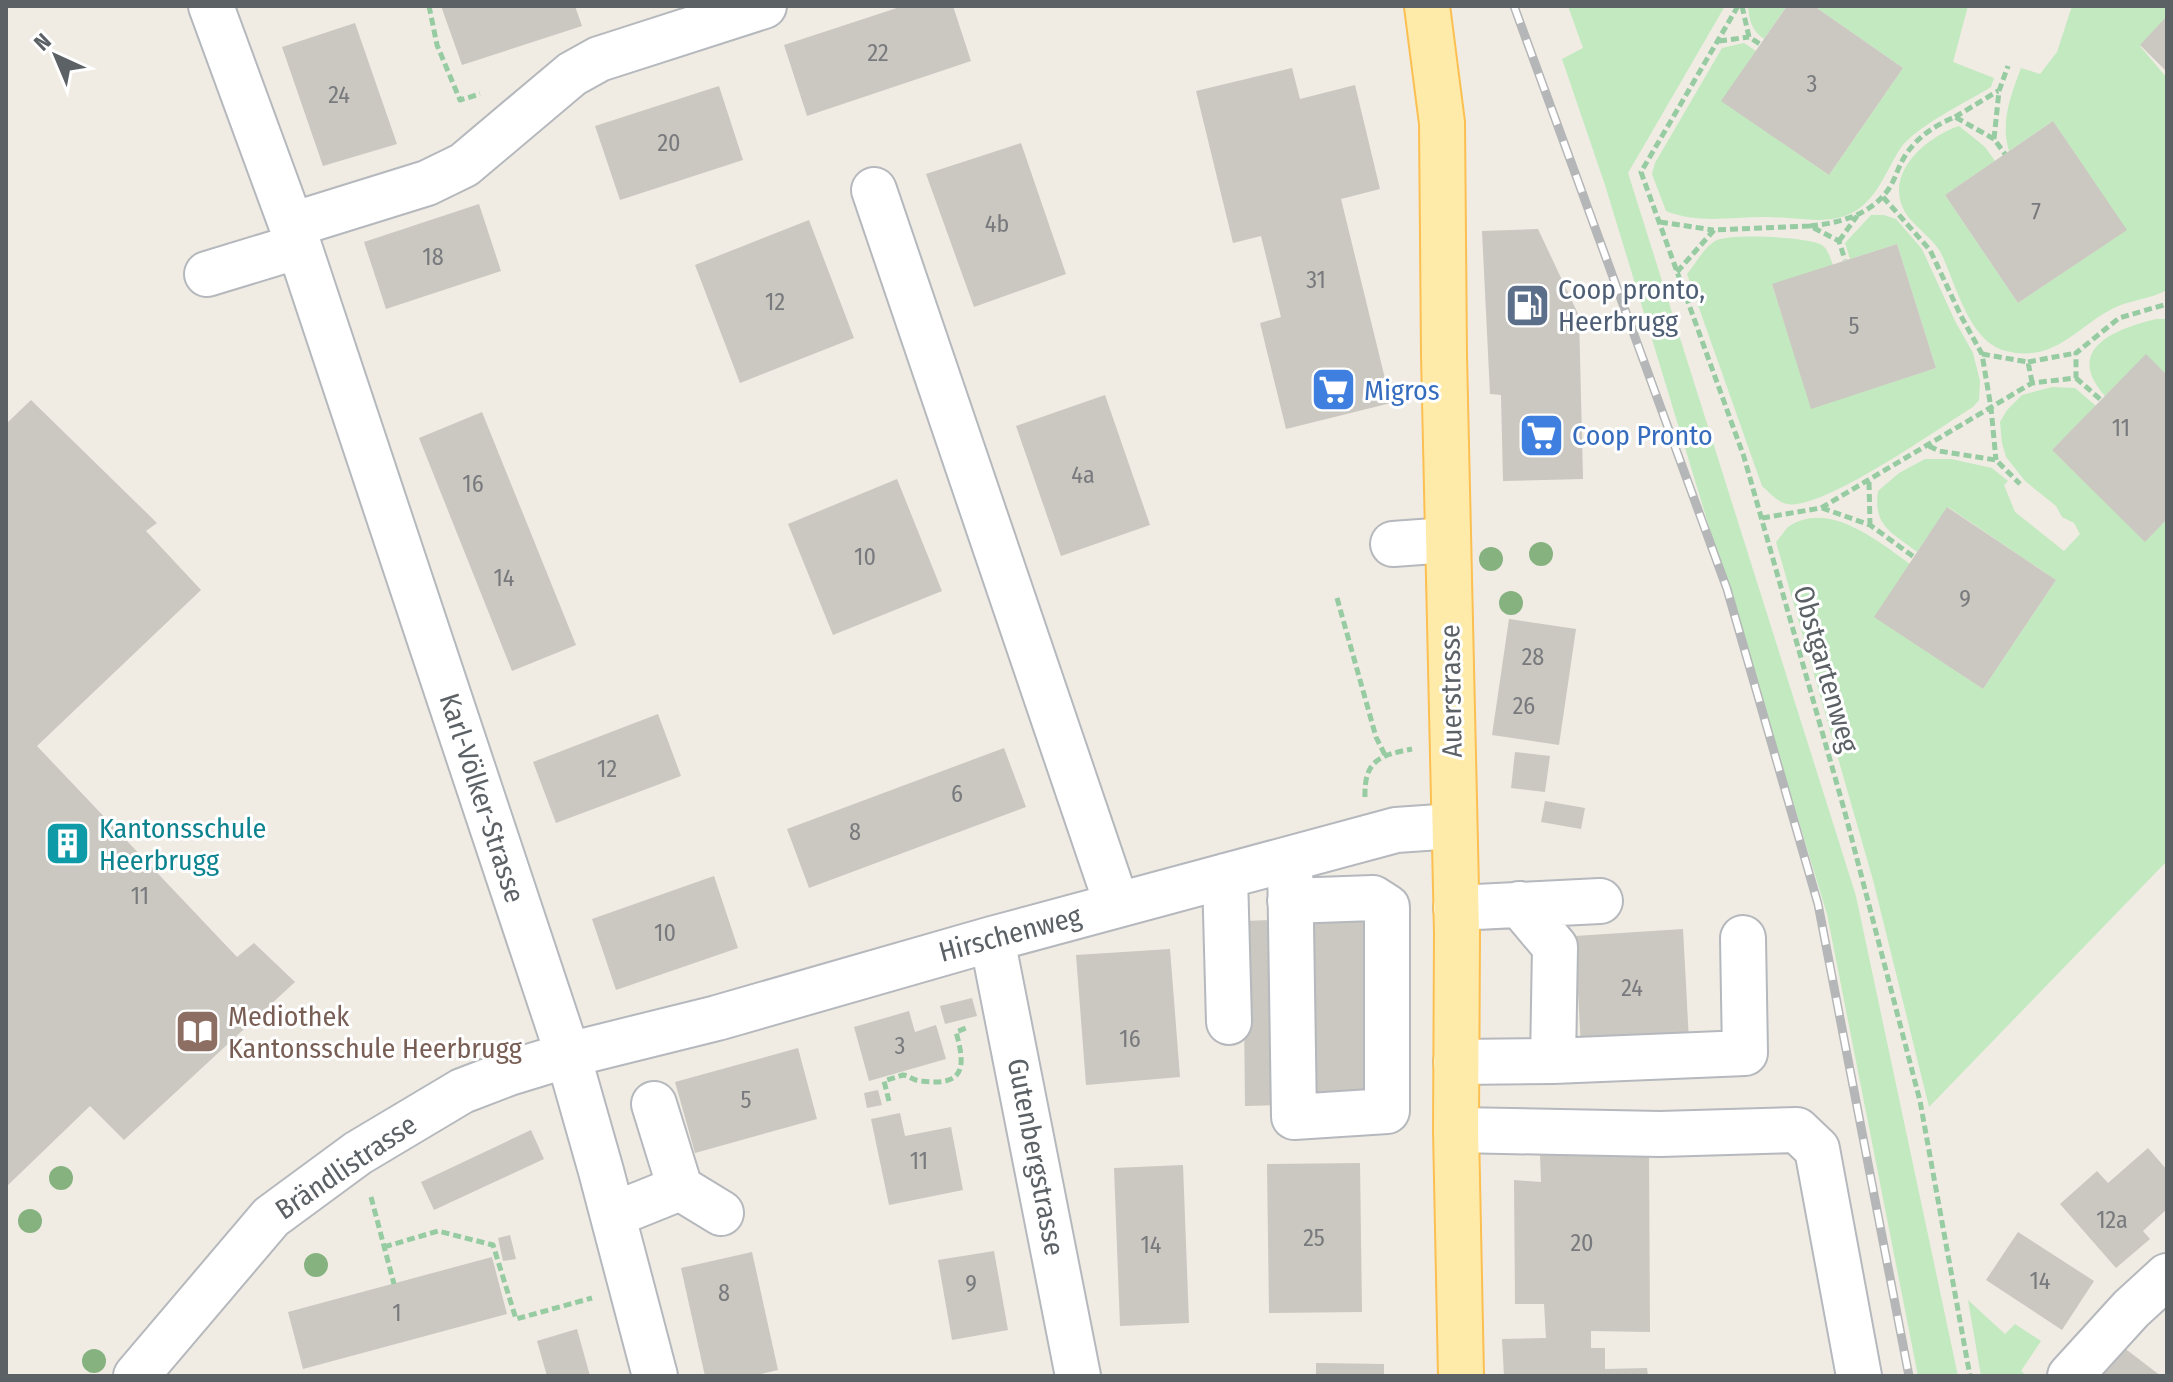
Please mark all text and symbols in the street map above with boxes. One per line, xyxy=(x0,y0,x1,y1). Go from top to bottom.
north arrow xyxy=(16,16,96,96)
text: N xyxy=(28,28,57,56)
house number: 22 xyxy=(867,39,889,67)
house number: 3 xyxy=(1807,70,1817,98)
house number: 24 xyxy=(328,81,350,109)
house number: 20 xyxy=(657,129,681,157)
house number: 7 xyxy=(2031,198,2041,226)
house number: 4b xyxy=(985,210,1009,238)
house number: 18 xyxy=(422,243,444,271)
house number: 31 xyxy=(1306,266,1326,294)
place label: Coop pronto, Heerbrugg xyxy=(1558,273,1705,338)
fuel station icon: Coop pronto, Heerbrugg xyxy=(1503,281,1551,329)
house number: 12 xyxy=(765,288,785,316)
house number: 5 xyxy=(1848,312,1860,340)
supermarket icon: Migros xyxy=(1309,366,1357,414)
place label: Migros xyxy=(1364,374,1440,407)
supermarket icon: Coop Pronto xyxy=(1517,411,1565,459)
house number: 11 xyxy=(2112,414,2130,442)
place label: Coop Pronto xyxy=(1572,419,1713,452)
house number: 4a xyxy=(1071,461,1095,489)
house number: 16 xyxy=(462,470,484,498)
house number: 10 xyxy=(854,543,876,571)
house number: 14 xyxy=(494,564,514,592)
street label: Obstgartenweg xyxy=(1786,582,1866,757)
house number: 9 xyxy=(1959,585,1971,613)
street label: Auerstrasse xyxy=(1433,624,1469,758)
house number: 28 xyxy=(1522,643,1544,671)
street label: Karl-Völker-Strasse xyxy=(433,689,531,907)
house number: 26 xyxy=(1513,692,1535,720)
house number: 12 xyxy=(597,755,617,783)
house number: 6 xyxy=(951,780,963,808)
place label: Kantonsschule Heerbrugg xyxy=(99,812,266,877)
house number: 8 xyxy=(849,818,861,846)
building icon: Kantonsschule Heerbrugg xyxy=(44,820,92,868)
house number: 11 xyxy=(131,882,149,910)
street label: Hirschenweg xyxy=(935,899,1086,969)
house number: 10 xyxy=(654,919,676,947)
house number: 24 xyxy=(1621,974,1643,1002)
place label: Mediothek Kantonsschule Heerbrugg xyxy=(228,1000,523,1065)
library icon: Mediothek Kantonsschule Heerbrugg xyxy=(173,1008,221,1056)
house number: 16 xyxy=(1119,1025,1141,1053)
house number: 3 xyxy=(895,1032,905,1060)
street label: Gutenbergstrasse xyxy=(1001,1056,1071,1258)
house number: 5 xyxy=(740,1086,752,1114)
street label: Brändlistrasse xyxy=(269,1108,423,1226)
house number: 11 xyxy=(910,1147,928,1175)
house number: 12a xyxy=(2096,1206,2128,1234)
house number: 25 xyxy=(1303,1224,1325,1252)
house number: 20 xyxy=(1570,1229,1594,1257)
house number: 14 xyxy=(1141,1231,1161,1259)
house number: 14 xyxy=(2030,1267,2050,1295)
house number: 9 xyxy=(965,1270,977,1298)
house number: 8 xyxy=(718,1279,730,1307)
house number: 1 xyxy=(392,1299,402,1327)

